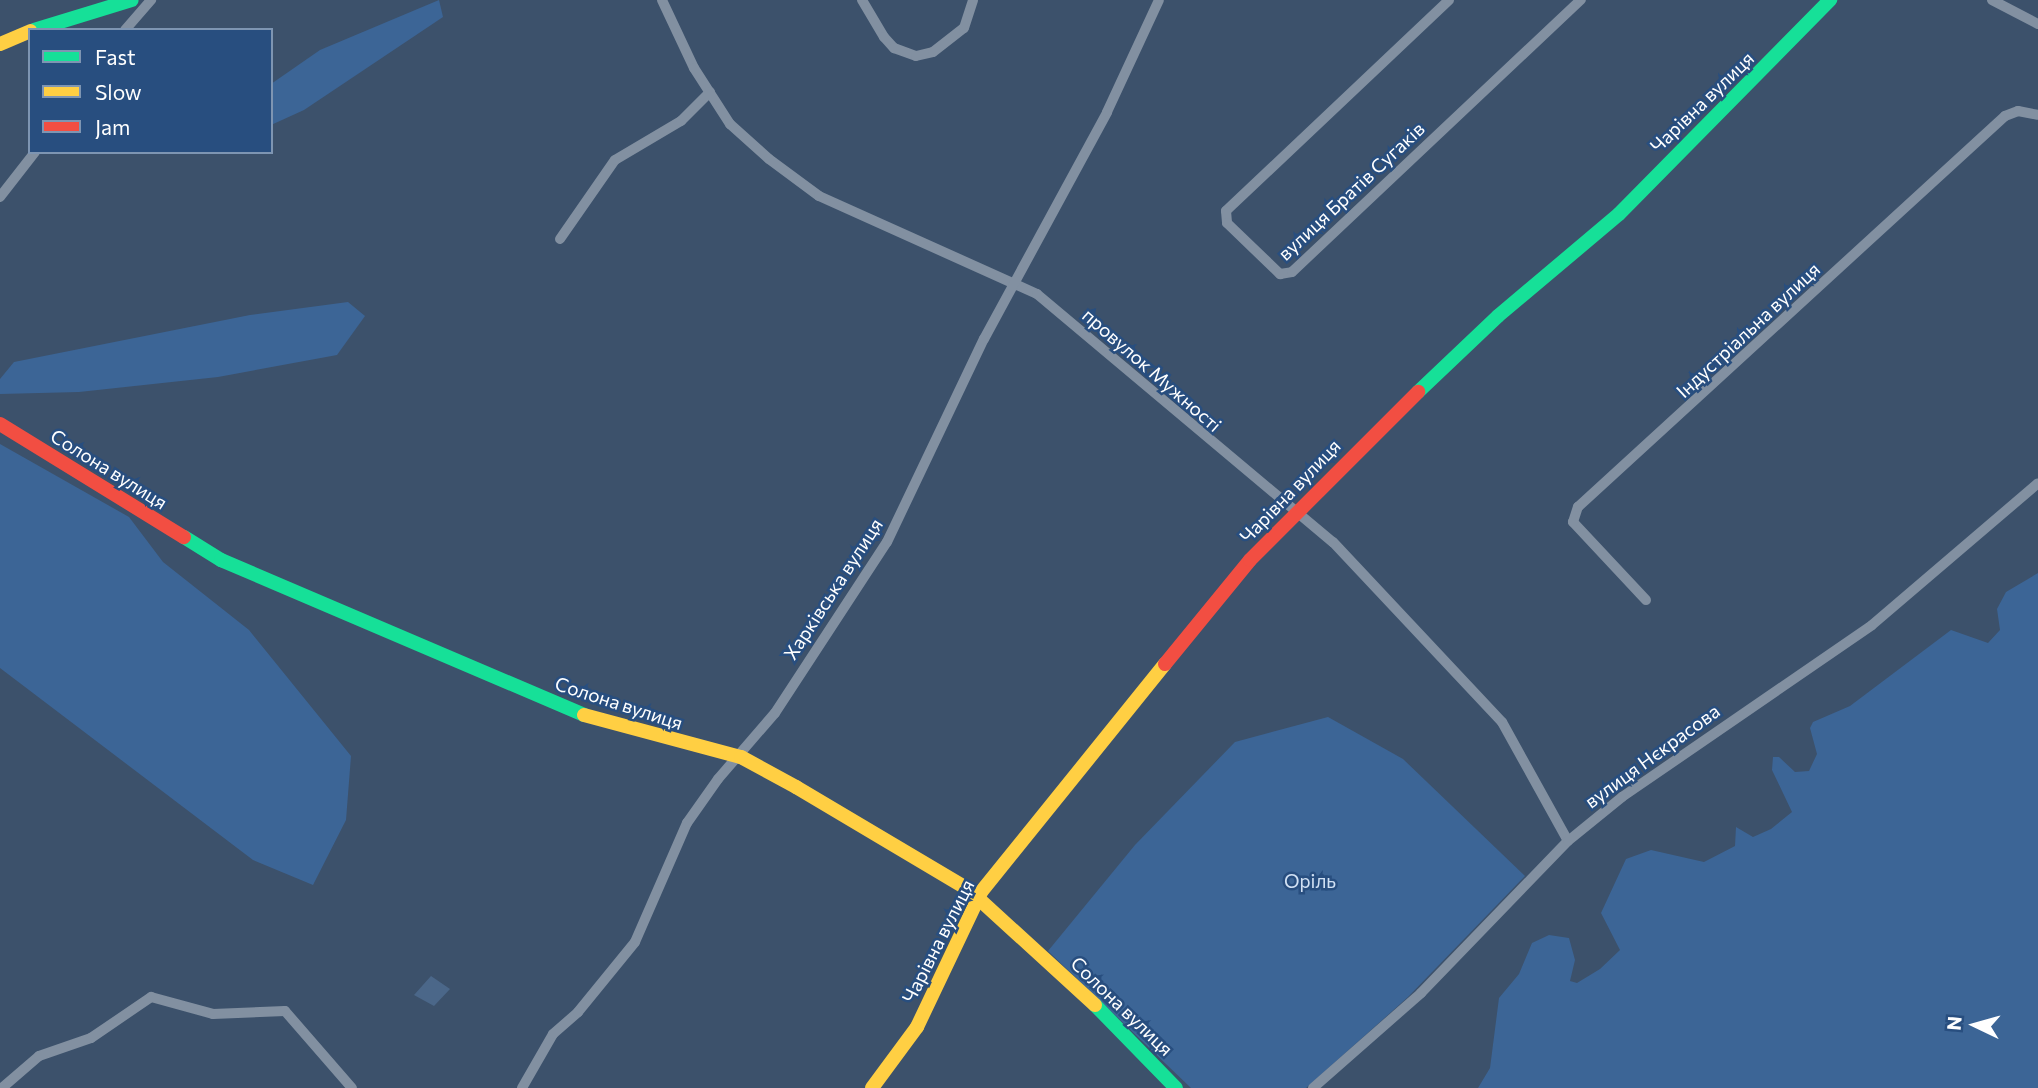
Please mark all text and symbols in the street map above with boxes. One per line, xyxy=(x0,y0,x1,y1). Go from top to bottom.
legend xyxy=(28,28,273,154)
text: Fast xyxy=(95,44,136,69)
street label: Чарівна вулиця xyxy=(1645,47,1759,157)
text: Slow xyxy=(95,79,142,104)
text: Jam xyxy=(95,114,130,139)
street label: вулиця Братів Сугаків xyxy=(1273,117,1429,265)
street label: Індустріальна вулиця xyxy=(1671,258,1825,402)
street label: провулок Мужності xyxy=(1078,304,1226,436)
street label: Солона вулиця xyxy=(47,424,171,514)
street label: Чарівна вулиця xyxy=(1235,434,1345,548)
street label: Харківська вулиця xyxy=(779,514,887,664)
street label: Солона вулиця xyxy=(552,672,686,734)
street label: вулиця Нєкрасова xyxy=(1580,699,1724,813)
park label: Оріль xyxy=(1284,870,1336,892)
street label: Чарівна вулиця xyxy=(897,876,979,1006)
street label: Солона вулиця xyxy=(1066,952,1178,1060)
north arrow xyxy=(1940,990,2010,1060)
text: N xyxy=(1942,1015,1966,1031)

